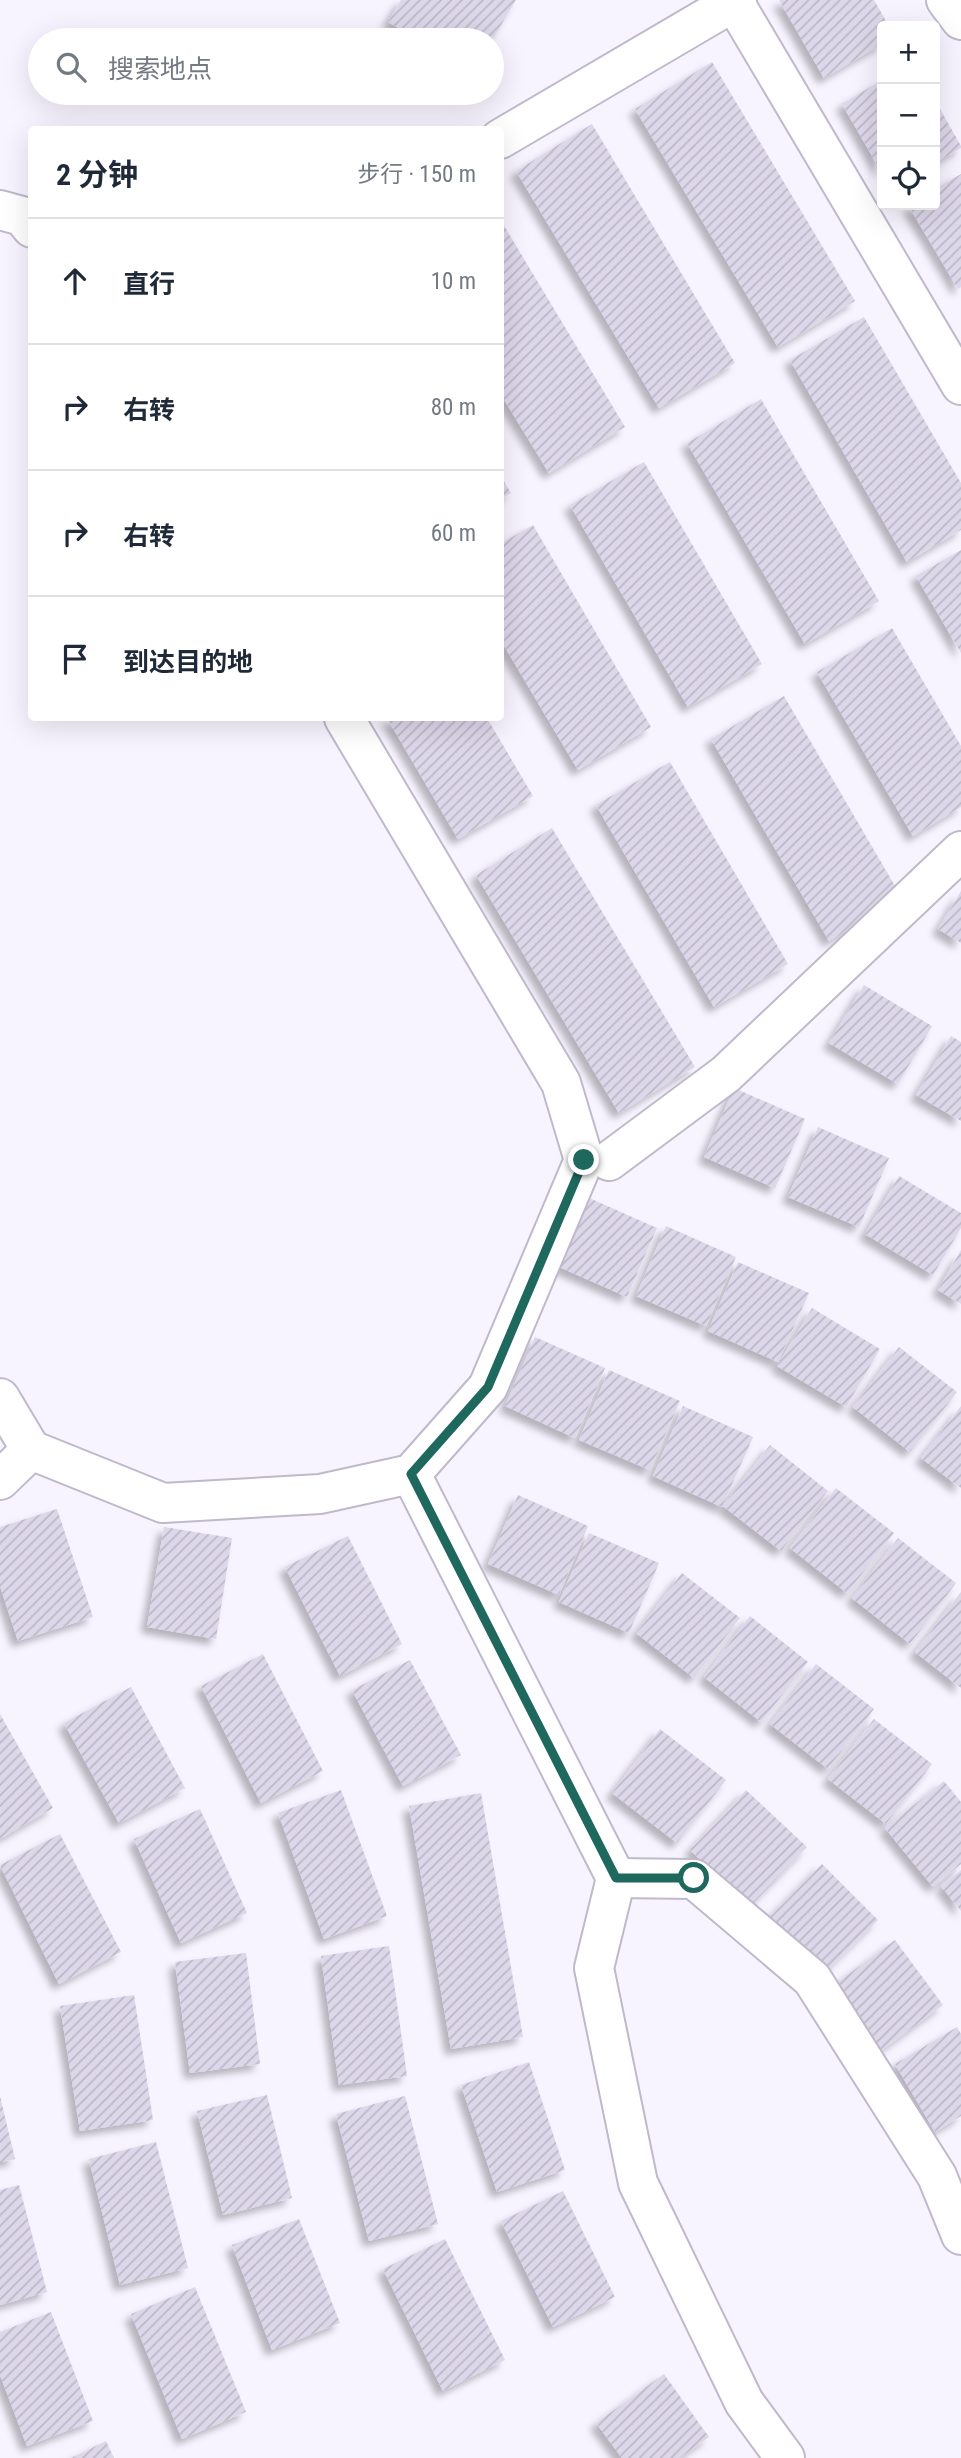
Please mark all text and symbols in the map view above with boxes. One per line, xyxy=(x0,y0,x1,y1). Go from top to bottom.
map controls xyxy=(877,21,940,210)
button: + xyxy=(877,21,940,84)
search box xyxy=(28,28,504,105)
icon: search xyxy=(52,48,90,86)
text: 搜索地点 xyxy=(108,54,212,84)
button: − xyxy=(877,84,940,147)
button: locate xyxy=(877,147,940,210)
text: 2 分钟 xyxy=(56,157,138,192)
text: 步行 · 150 m xyxy=(357,161,476,188)
icon: ahead xyxy=(56,262,94,300)
text: 10 m xyxy=(431,268,476,295)
text: 直行 xyxy=(123,269,175,299)
icon: right xyxy=(56,388,94,426)
text: 80 m xyxy=(431,394,476,421)
text: 右转 xyxy=(123,395,175,425)
icon: right xyxy=(56,514,94,552)
text: 60 m xyxy=(431,520,476,547)
text: 右转 xyxy=(123,521,175,551)
icon: arrive xyxy=(56,640,94,678)
text: 到达目的地 xyxy=(123,647,253,677)
route end xyxy=(568,1144,599,1175)
route start xyxy=(678,1862,709,1893)

